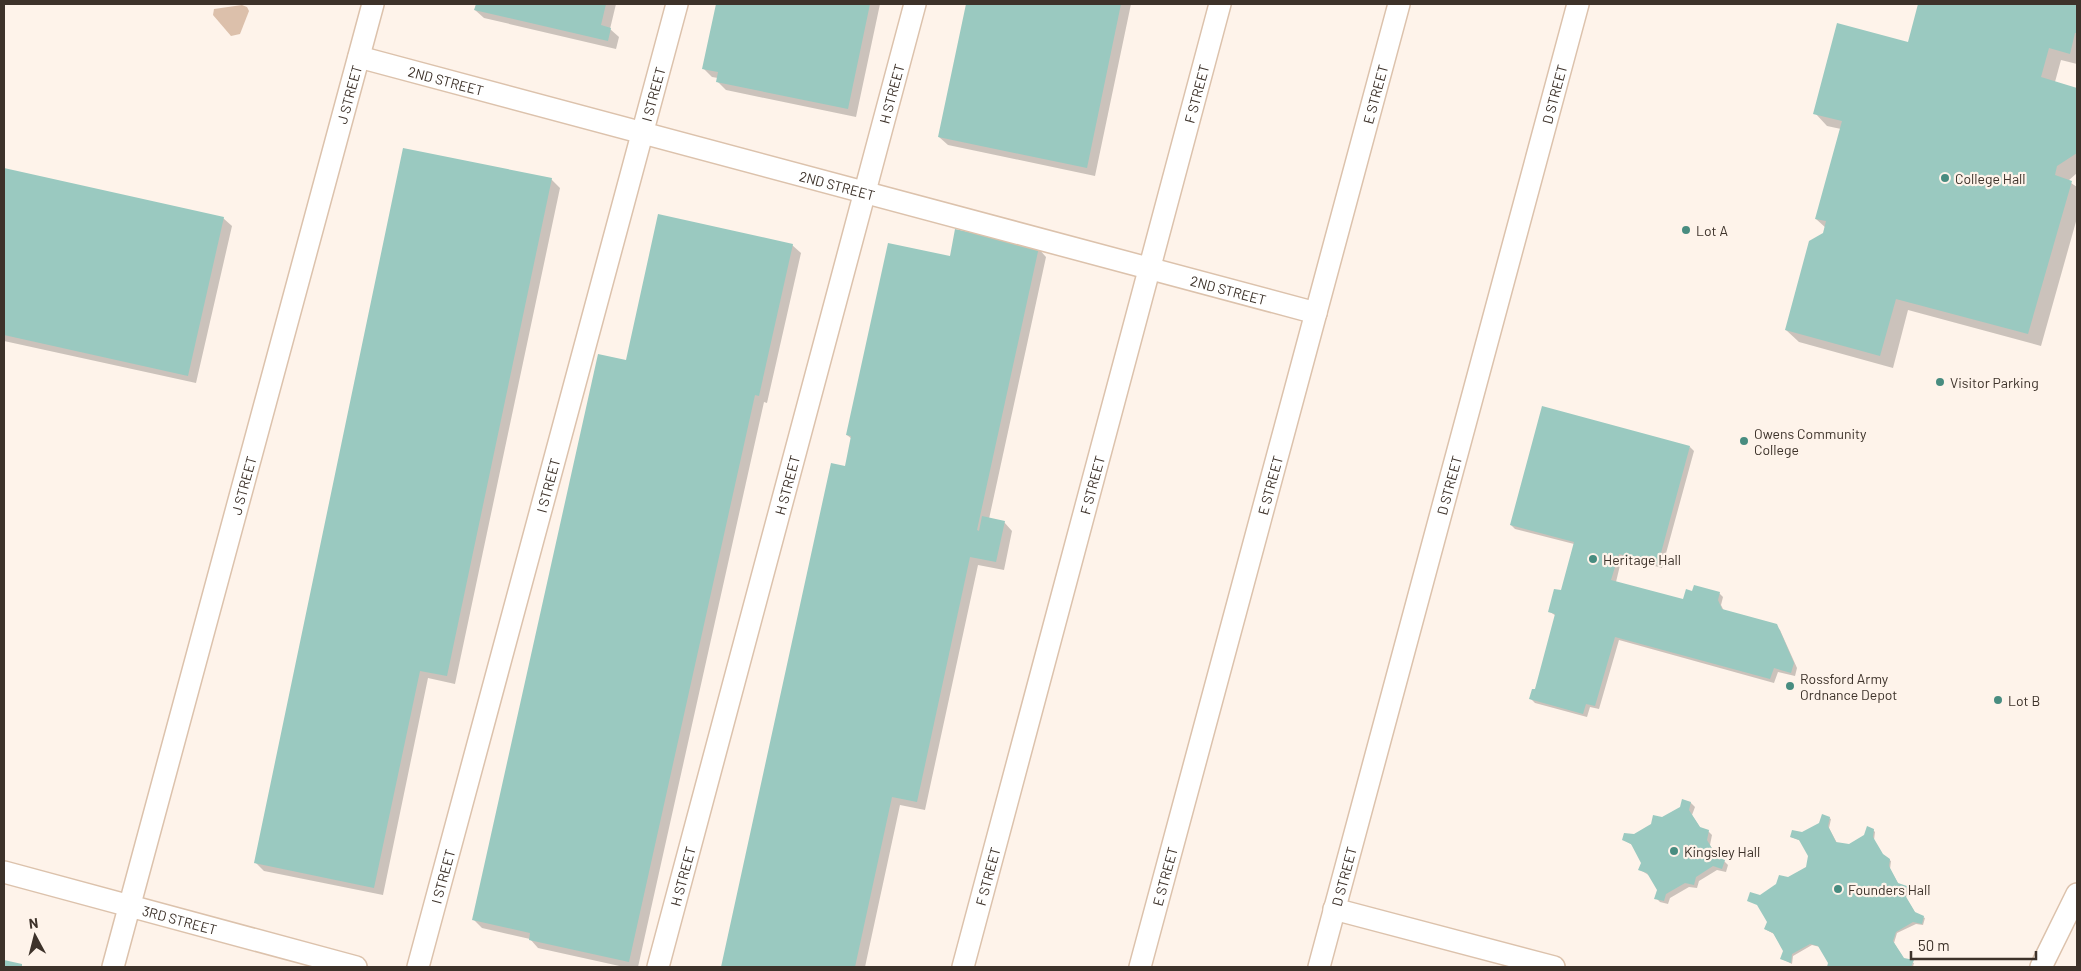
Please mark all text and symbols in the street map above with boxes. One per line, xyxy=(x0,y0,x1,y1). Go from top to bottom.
street label: 2ND STREET xyxy=(406,62,486,99)
street label: H STREET xyxy=(875,62,907,125)
street label: F STREET xyxy=(1180,62,1212,125)
street label: E STREET xyxy=(1359,62,1391,126)
street label: D STREET xyxy=(1538,62,1570,126)
street label: J STREET xyxy=(333,63,365,126)
street label: I STREET xyxy=(637,65,668,123)
street label: 2ND STREET xyxy=(797,167,877,203)
place label: College Hall xyxy=(1955,170,2026,187)
marker: College Hall xyxy=(1939,172,1951,184)
place label: Lot A xyxy=(1696,222,1728,239)
marker: Lot A xyxy=(1680,224,1692,236)
street label: 2ND STREET xyxy=(1189,271,1268,308)
place label: Visitor Parking xyxy=(1950,374,2039,391)
marker: Visitor Parking xyxy=(1934,376,1946,388)
place label: Owens Community College xyxy=(1754,425,1867,458)
marker: Owens Community College xyxy=(1738,435,1750,447)
street label: H STREET xyxy=(771,453,803,517)
street label: J STREET xyxy=(227,454,259,517)
street label: F STREET xyxy=(1076,454,1108,516)
street label: E STREET xyxy=(1254,454,1286,517)
street label: D STREET xyxy=(1432,454,1465,517)
street label: I STREET xyxy=(532,456,563,514)
place label: Heritage Hall xyxy=(1603,551,1681,568)
marker: Heritage Hall xyxy=(1587,553,1599,565)
place label: Rossford Army Ordnance Depot xyxy=(1800,670,1897,703)
marker: Rossford Army Ordnance Depot xyxy=(1784,680,1796,692)
place label: Lot B xyxy=(2008,692,2040,709)
marker: Lot B xyxy=(1992,694,2004,706)
place label: Kingsley Hall xyxy=(1684,843,1760,860)
street label: H STREET xyxy=(666,844,698,908)
street label: F STREET xyxy=(971,845,1003,907)
street label: E STREET xyxy=(1148,845,1181,908)
street label: D STREET xyxy=(1327,845,1360,908)
marker: Kingsley Hall xyxy=(1668,845,1680,857)
street label: I STREET xyxy=(427,847,458,905)
place label: Founders Hall xyxy=(1848,881,1930,898)
marker: Founders Hall xyxy=(1832,883,1844,895)
street label: 3RD STREET xyxy=(141,901,219,938)
north arrow xyxy=(10,911,60,961)
text: N xyxy=(28,914,39,932)
scale bar xyxy=(1911,928,2036,960)
text: 50 m xyxy=(1918,936,1950,954)

